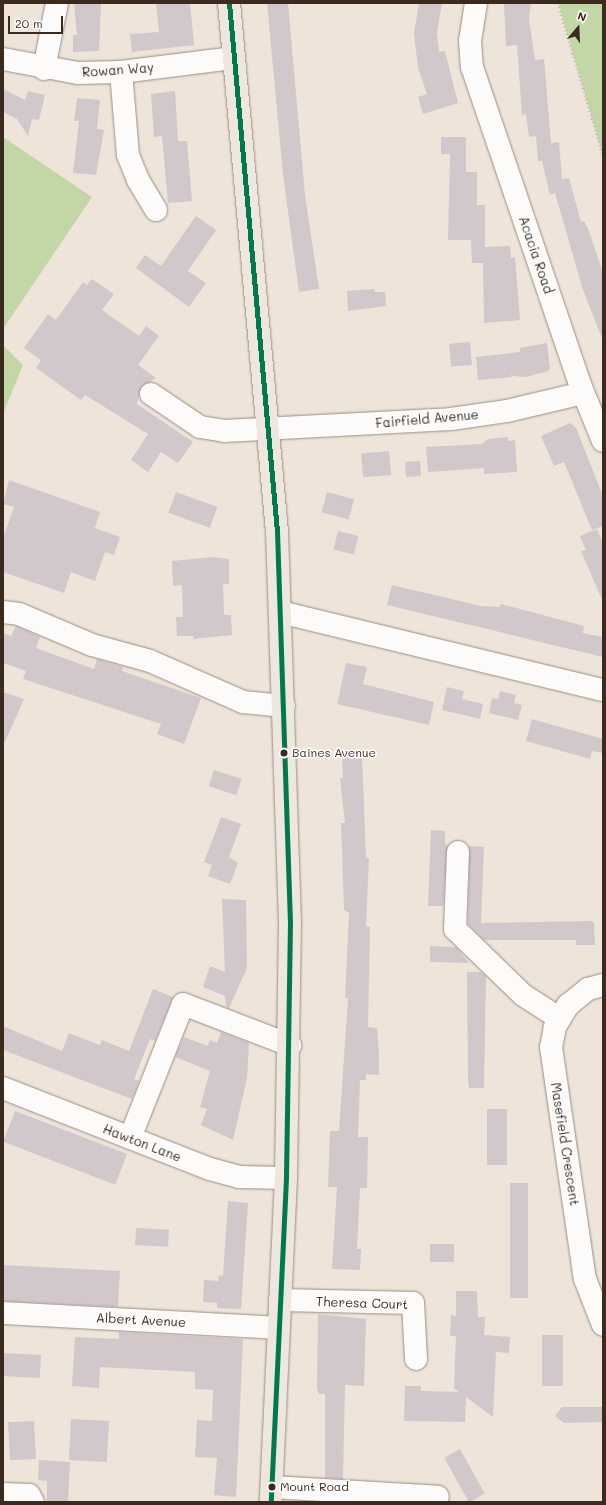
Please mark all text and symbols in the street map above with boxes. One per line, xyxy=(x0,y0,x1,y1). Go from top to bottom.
scale bar xyxy=(10,8,65,34)
north arrow xyxy=(558,8,598,48)
text: N xyxy=(576,8,588,25)
text: 20 m xyxy=(15,15,43,31)
street label: Rowan Way xyxy=(82,60,154,80)
street label: Acacia Road xyxy=(515,214,557,296)
street label: Fairfield Avenue xyxy=(375,407,479,431)
place label: Baines Avenue xyxy=(292,746,376,760)
marker: Baines Avenue xyxy=(279,748,289,758)
street label: Masefield Crescent xyxy=(548,1081,582,1207)
street label: Hawton Lane xyxy=(101,1121,183,1165)
street label: Theresa Court xyxy=(316,1294,408,1312)
street label: Albert Avenue xyxy=(96,1310,186,1330)
place label: Mount Road xyxy=(280,1480,349,1494)
marker: Mount Road xyxy=(267,1482,277,1492)

